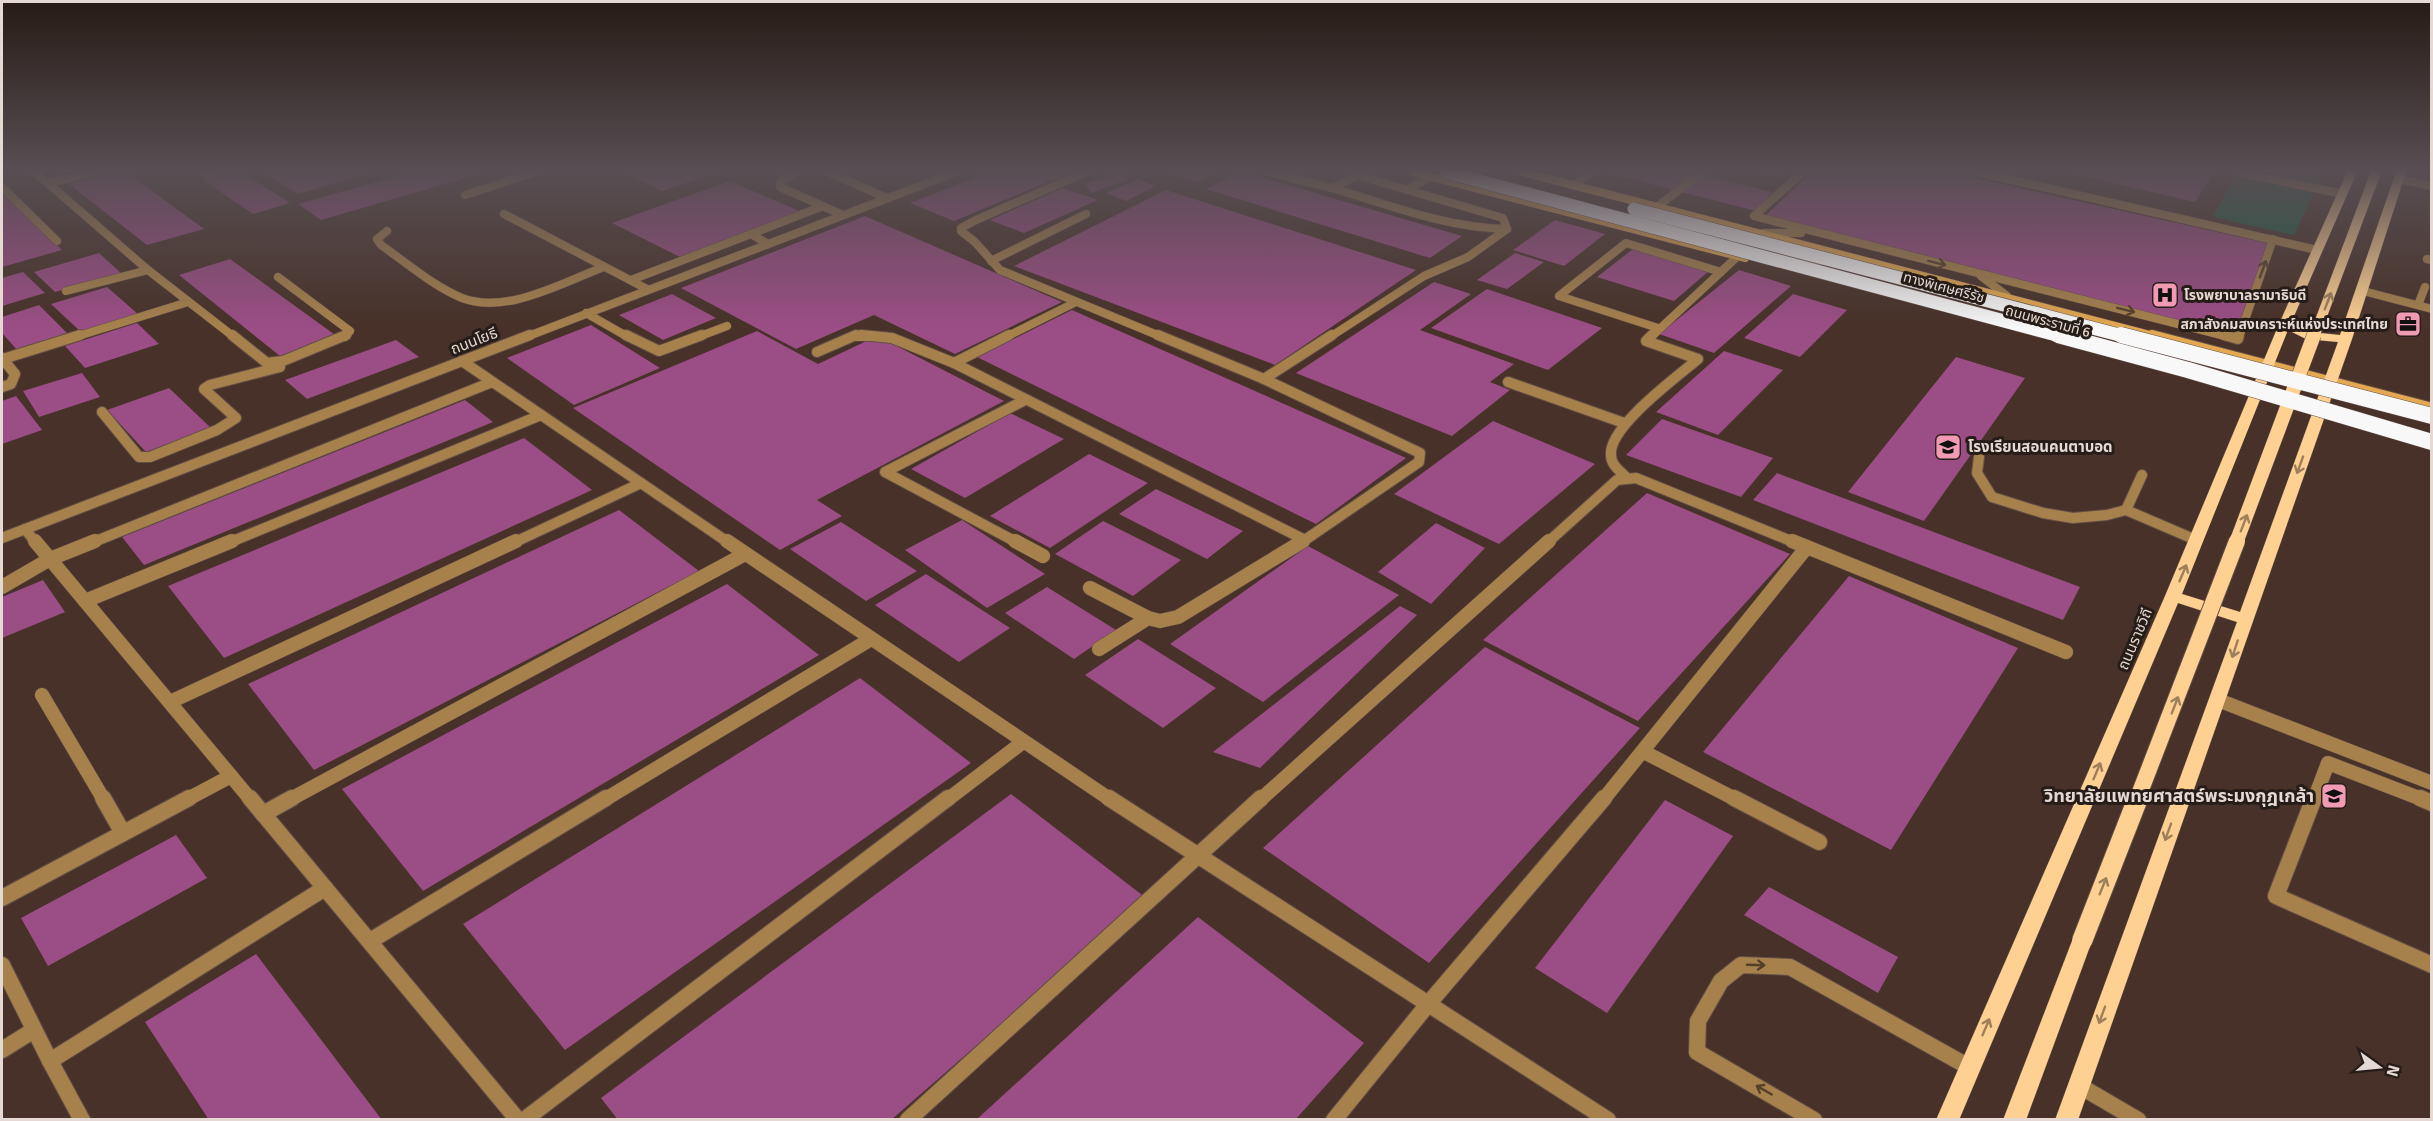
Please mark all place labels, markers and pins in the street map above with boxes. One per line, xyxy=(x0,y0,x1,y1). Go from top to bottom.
hospital icon: โรงพยาบาลรามาธิบดี xyxy=(2150,280,2180,310)
place label: โรงพยาบาลรามาธิบดี xyxy=(2184,287,2306,304)
office icon: สภาสังคมสงเคราะห์แห่งประเทศไทย xyxy=(2393,309,2423,339)
place label: สภาสังคมสงเคราะห์แห่งประเทศไทย xyxy=(2180,316,2388,333)
school or university icon: โรงเรียนสอนคนตาบอด xyxy=(1933,432,1963,462)
place label: โรงเรียนสอนคนตาบอด xyxy=(1968,438,2113,456)
school or university icon: วิทยาลัยแพทยศาสตร์พระมงกุฎเกล้า xyxy=(2319,781,2349,811)
place label: วิทยาลัยแพทยศาสตร์พระมงกุฎเกล้า xyxy=(2044,785,2314,807)

